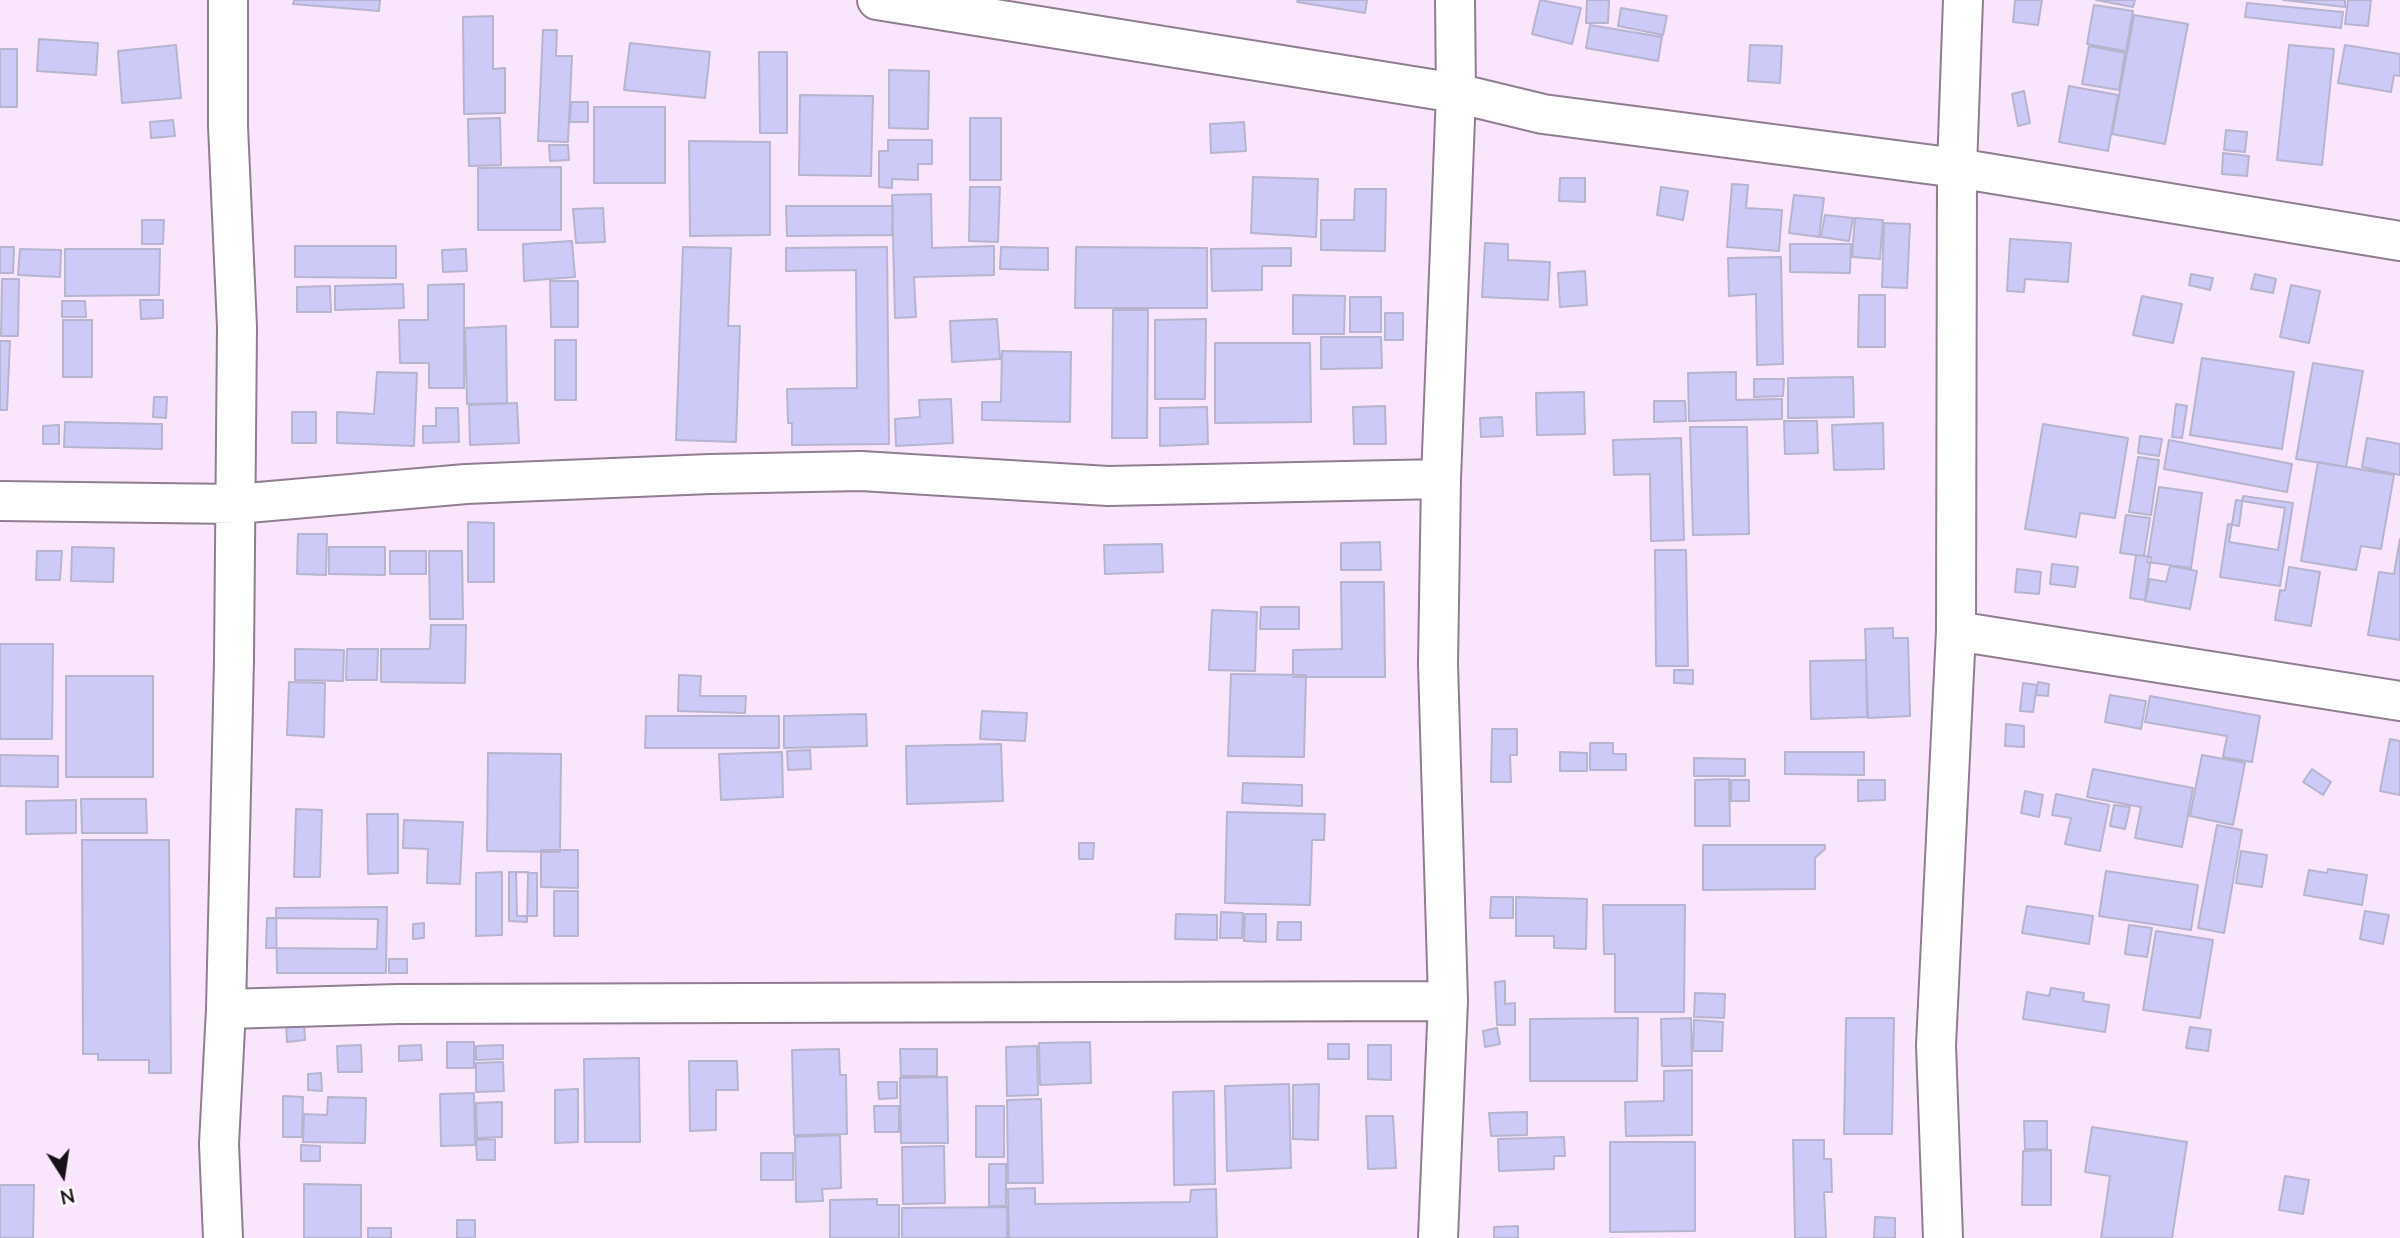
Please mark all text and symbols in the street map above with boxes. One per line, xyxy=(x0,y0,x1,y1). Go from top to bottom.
north arrow xyxy=(28,1140,98,1210)
text: N xyxy=(58,1181,77,1210)

